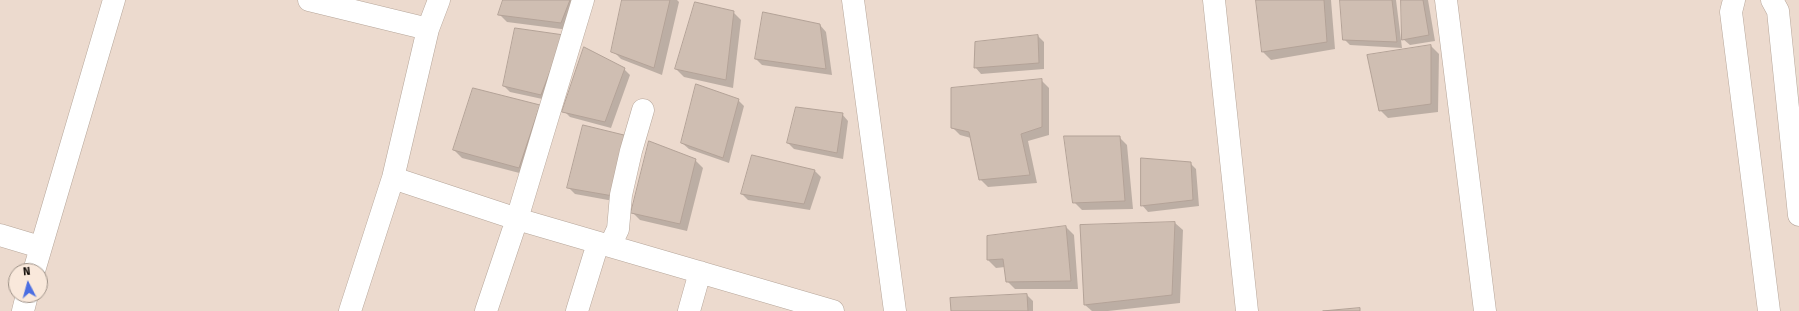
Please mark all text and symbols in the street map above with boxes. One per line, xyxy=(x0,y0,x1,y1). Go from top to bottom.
north arrow xyxy=(8,263,48,303)
text: N xyxy=(22,265,31,278)

